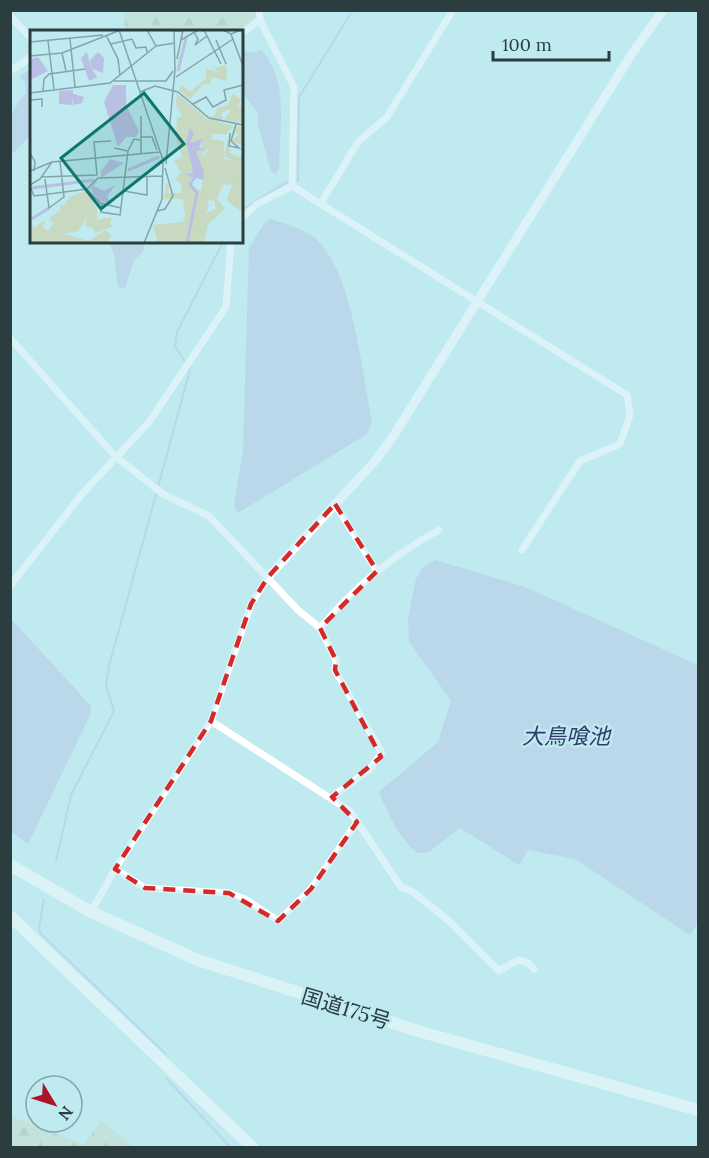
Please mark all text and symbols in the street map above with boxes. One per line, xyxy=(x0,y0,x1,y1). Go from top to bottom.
scale bar xyxy=(493,24,608,62)
inset map xyxy=(30,30,243,243)
text: 100 m xyxy=(502,33,552,56)
water label: 大鳥喰池 xyxy=(522,722,612,750)
street label: 国道175号 xyxy=(298,982,394,1035)
north arrow xyxy=(24,1074,84,1134)
text: N xyxy=(54,1102,78,1124)

